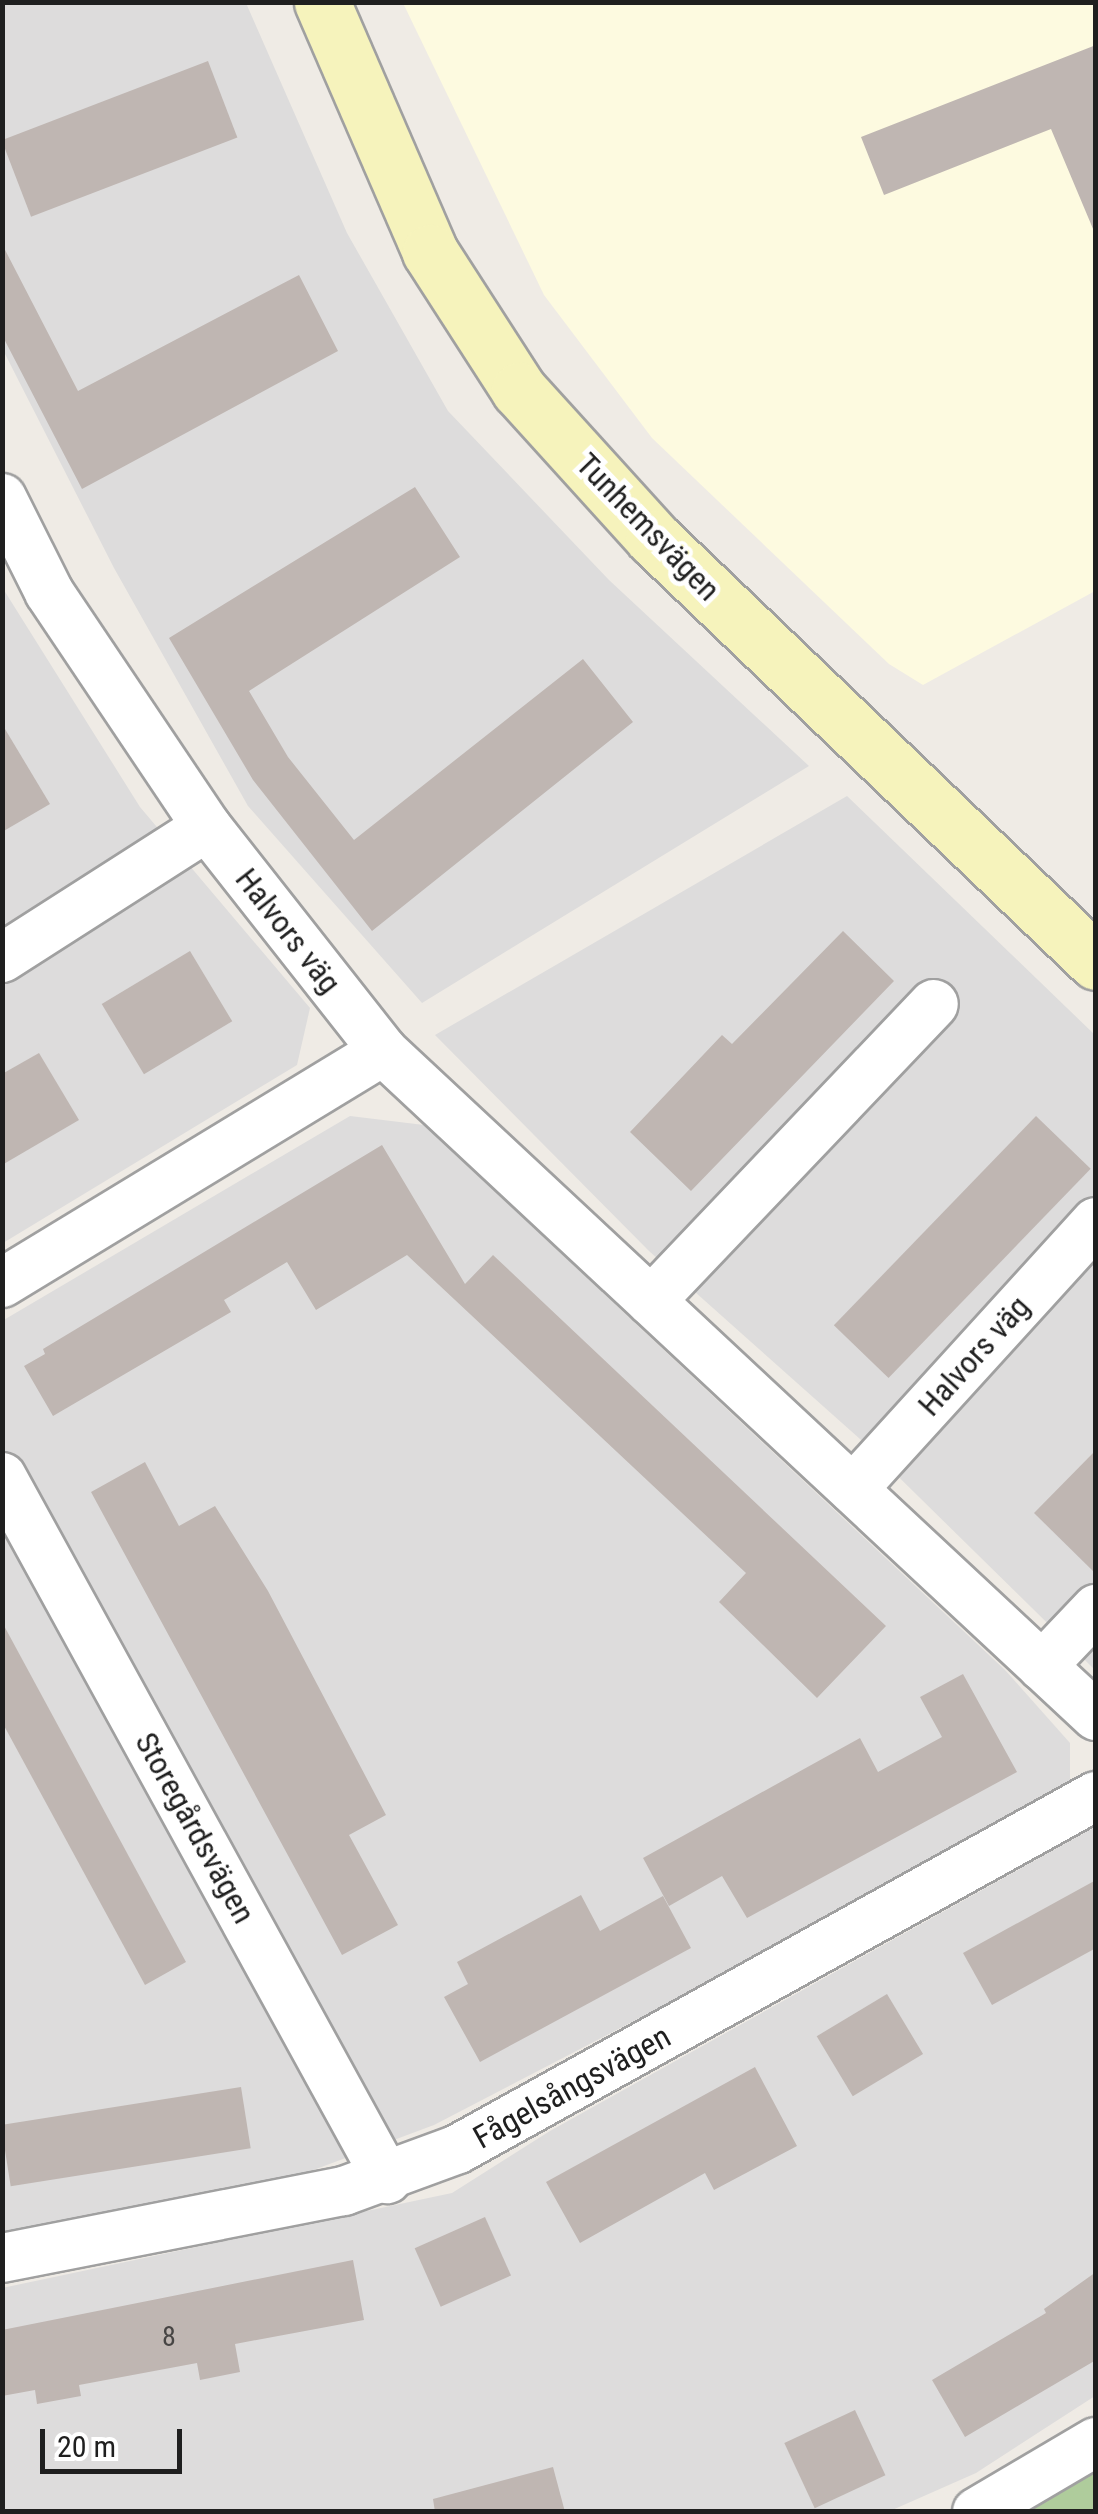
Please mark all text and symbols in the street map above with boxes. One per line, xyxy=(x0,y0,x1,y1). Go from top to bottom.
street label: Tunhemsvägen xyxy=(568,445,728,609)
street label: Halvors väg xyxy=(227,861,349,1001)
street label: Halvors väg xyxy=(910,1288,1038,1424)
street label: Storegårdsvägen xyxy=(127,1726,263,1930)
street label: Fågelsångsvägen xyxy=(467,2017,677,2157)
house number: 8 xyxy=(162,2320,176,2354)
scale bar xyxy=(45,2409,188,2471)
text: 20 m xyxy=(57,2429,116,2464)

